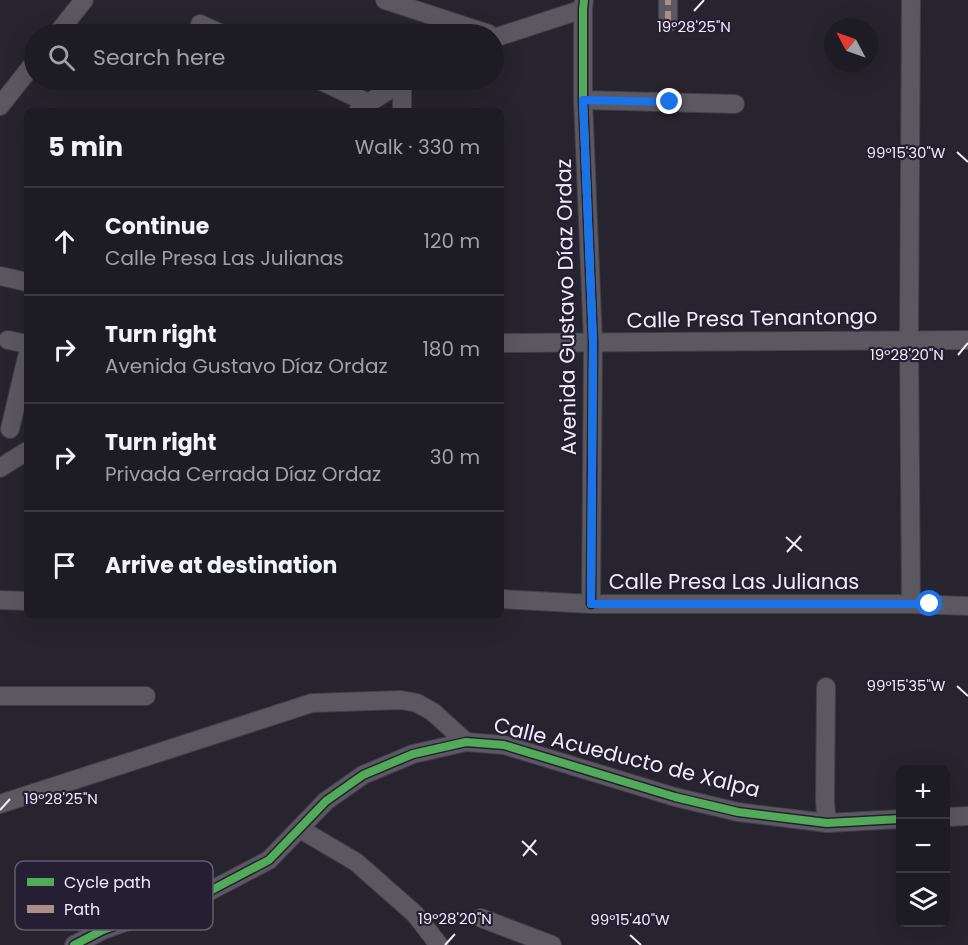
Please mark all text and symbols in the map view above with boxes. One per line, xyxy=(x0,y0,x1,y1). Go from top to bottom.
text: 19°28'25"N xyxy=(657,16,731,37)
north arrow xyxy=(824,18,878,72)
search box xyxy=(24,24,504,90)
icon: search xyxy=(45,41,78,74)
text: Search here xyxy=(93,42,226,73)
route end xyxy=(656,88,682,114)
text: 5 min xyxy=(48,129,123,165)
text: Walk · 330 m xyxy=(355,133,480,161)
text: 99°15'30"W xyxy=(867,142,946,163)
street label: Avenida Gustavo Díaz Ordaz xyxy=(549,158,583,456)
text: Continue xyxy=(105,211,209,242)
icon: ahead xyxy=(48,225,81,258)
text: 120 m xyxy=(424,227,480,255)
text: Calle Presa Las Julianas xyxy=(105,244,344,272)
street label: Calle Presa Tenantongo xyxy=(626,301,878,335)
text: Turn right xyxy=(105,319,216,350)
icon: right xyxy=(48,333,81,366)
text: 180 m xyxy=(422,335,480,363)
text: 19°28'20"N xyxy=(870,344,944,365)
text: Avenida Gustavo Díaz Ordaz xyxy=(105,352,388,380)
text: Turn right xyxy=(105,427,216,458)
icon: right xyxy=(48,441,81,474)
text: 30 m xyxy=(430,443,480,471)
text: Privada Cerrada Díaz Ordaz xyxy=(105,460,381,488)
icon: arrive xyxy=(48,549,81,582)
text: Arrive at destination xyxy=(105,550,337,581)
street label: Calle Presa Las Julianas xyxy=(609,567,859,596)
route start xyxy=(916,590,942,616)
text: 99°15'35"W xyxy=(867,675,946,696)
street label: Calle Acueducto de Xalpa xyxy=(491,710,763,804)
map controls xyxy=(896,765,950,927)
button: + xyxy=(896,765,950,819)
text: 19°28'25"N xyxy=(24,788,98,809)
button: − xyxy=(896,819,950,873)
legend xyxy=(15,861,213,930)
text: Cycle path xyxy=(64,871,151,894)
button: layers xyxy=(896,873,950,927)
text: Path xyxy=(64,898,100,921)
text: 19°28'20"N xyxy=(418,908,492,929)
text: 99°15'40"W xyxy=(590,909,670,930)

